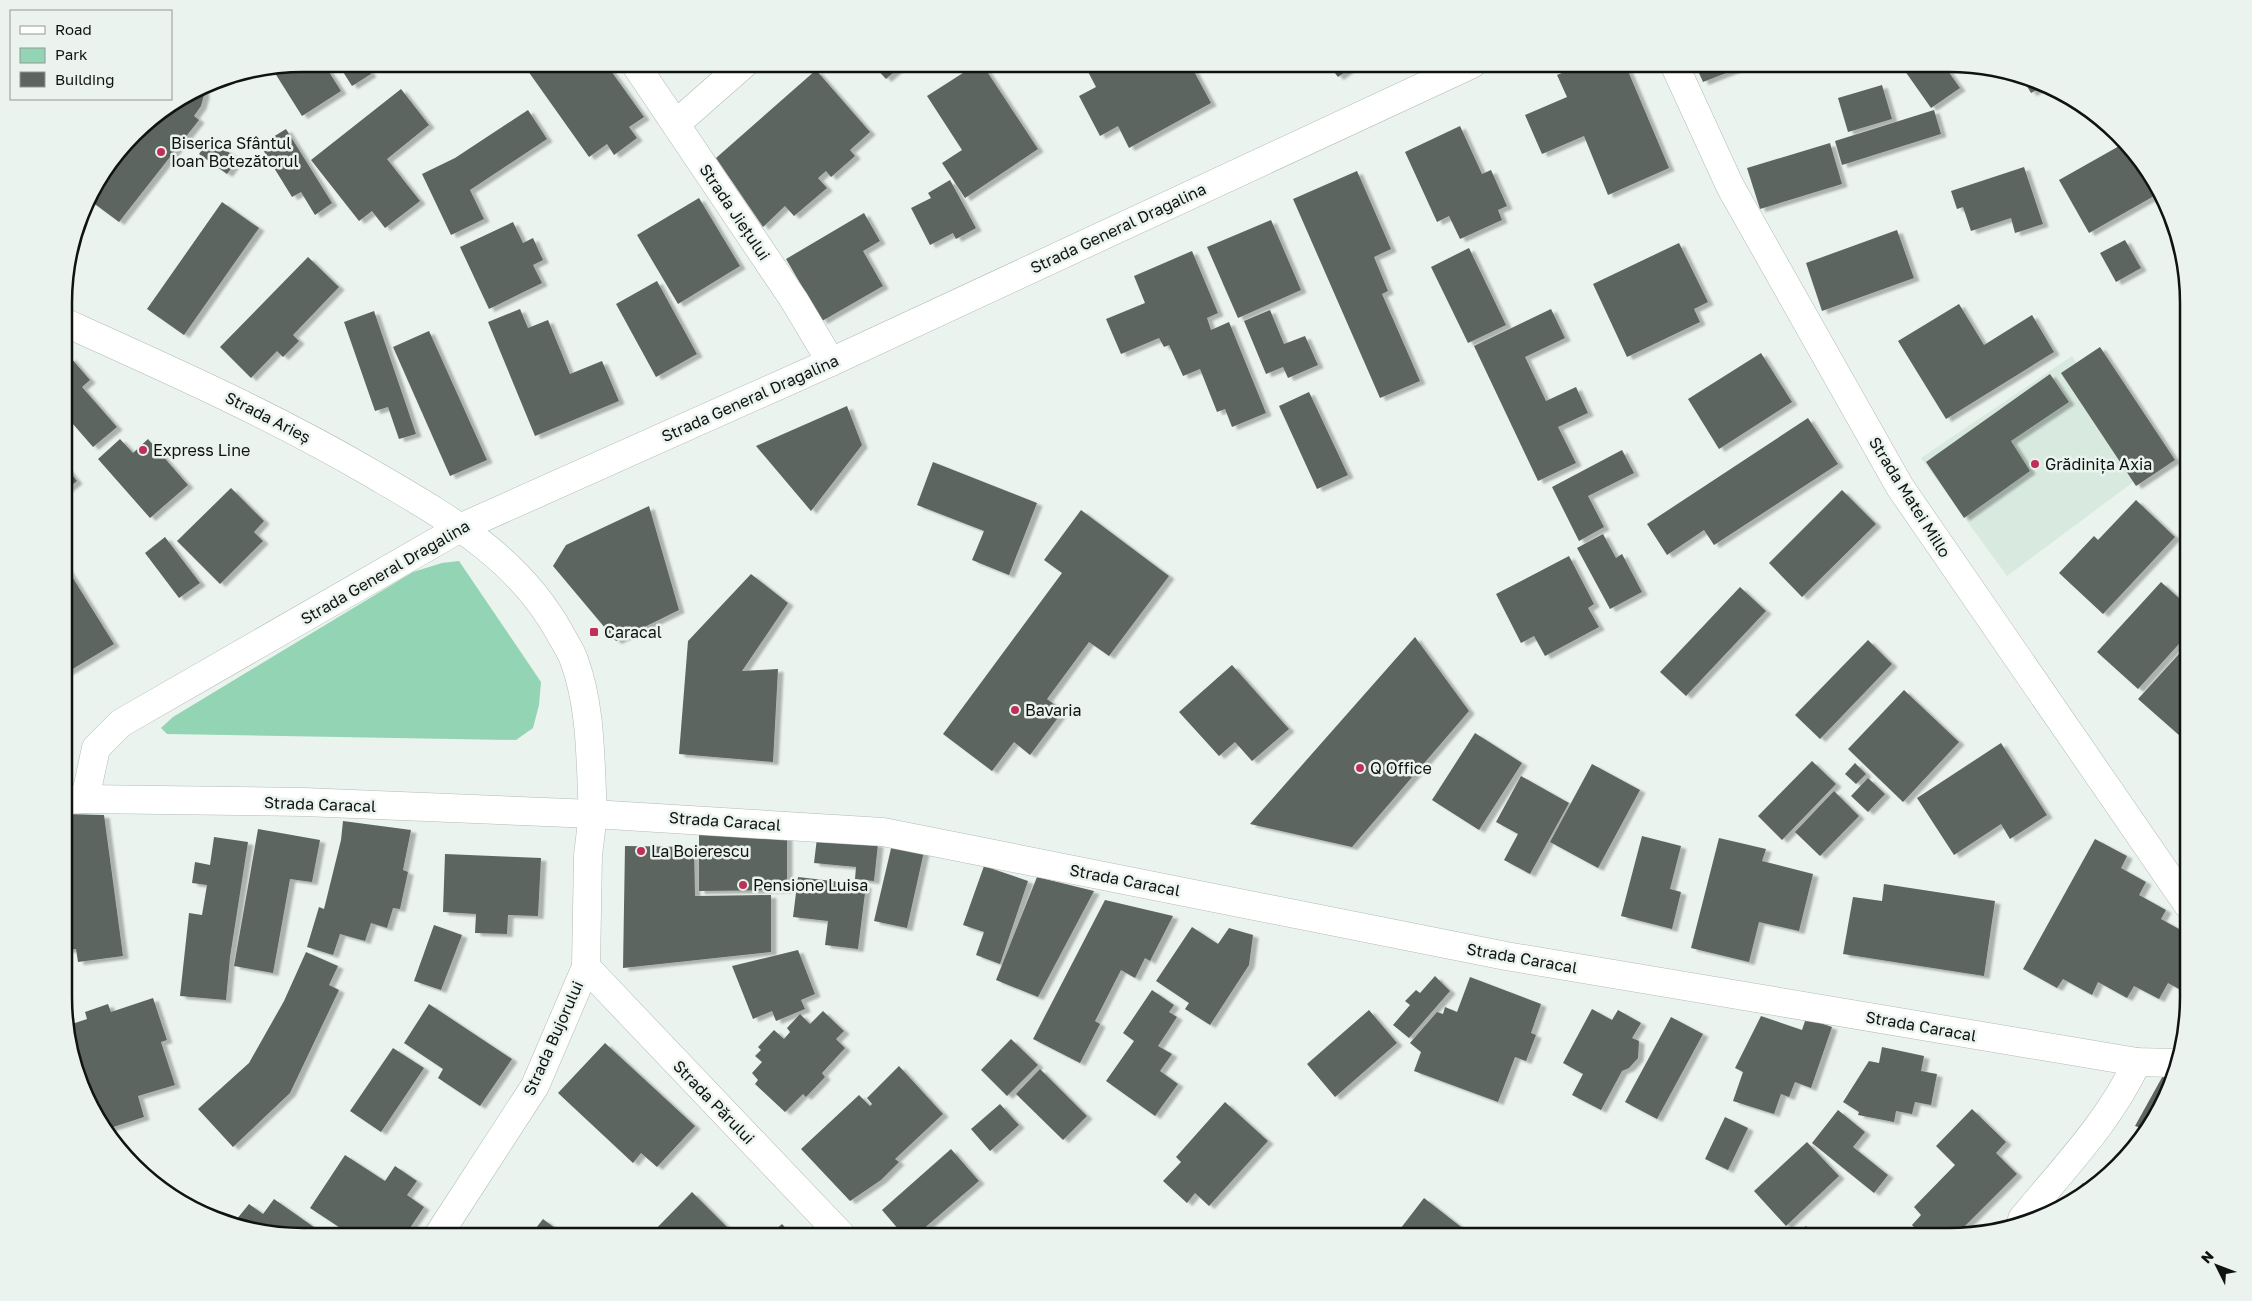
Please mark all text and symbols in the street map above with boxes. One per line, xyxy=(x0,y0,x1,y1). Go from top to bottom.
legend xyxy=(10,10,172,100)
text: Road xyxy=(55,20,92,38)
text: Park xyxy=(55,45,88,63)
text: Building xyxy=(55,70,115,88)
place label: Biserica Sfântul Ioan Botezătorul xyxy=(171,133,299,171)
marker: Biserica Sfântul Ioan Botezătorul xyxy=(155,146,167,158)
street label: Strada Jiețului xyxy=(695,160,775,264)
street label: Strada General Dragalina xyxy=(1027,178,1209,278)
street label: Strada General Dragalina xyxy=(658,350,842,446)
street label: Strada Arieș xyxy=(222,387,314,447)
street label: Strada Matei Millo xyxy=(1865,433,1955,561)
place label: Express Line xyxy=(153,440,250,460)
marker: Express Line xyxy=(137,444,149,456)
place label: Grădinița Axia xyxy=(2045,454,2152,474)
marker: Grădinița Axia xyxy=(2029,458,2041,470)
street label: Strada General Dragalina xyxy=(297,515,473,629)
place label: Caracal xyxy=(604,622,662,642)
marker: Caracal xyxy=(588,626,600,638)
place label: Bavaria xyxy=(1025,700,1082,720)
marker: Bavaria xyxy=(1009,704,1021,716)
place label: Q Office xyxy=(1370,758,1432,778)
marker: Q Office xyxy=(1354,762,1366,774)
street label: Strada Caracal xyxy=(264,792,376,816)
street label: Strada Caracal xyxy=(668,807,782,835)
place label: La Boierescu xyxy=(651,841,749,861)
marker: La Boierescu xyxy=(635,845,647,857)
street label: Strada Caracal xyxy=(1068,859,1182,901)
place label: Pensione Luisa xyxy=(753,875,868,895)
marker: Pensione Luisa xyxy=(737,879,749,891)
street label: Strada Caracal xyxy=(1465,938,1579,978)
street label: Strada Bujorului xyxy=(519,977,587,1099)
street label: Strada Caracal xyxy=(1864,1006,1978,1046)
street label: Strada Părului xyxy=(669,1056,759,1148)
north arrow xyxy=(2192,1241,2242,1291)
text: N xyxy=(2197,1247,2217,1267)

